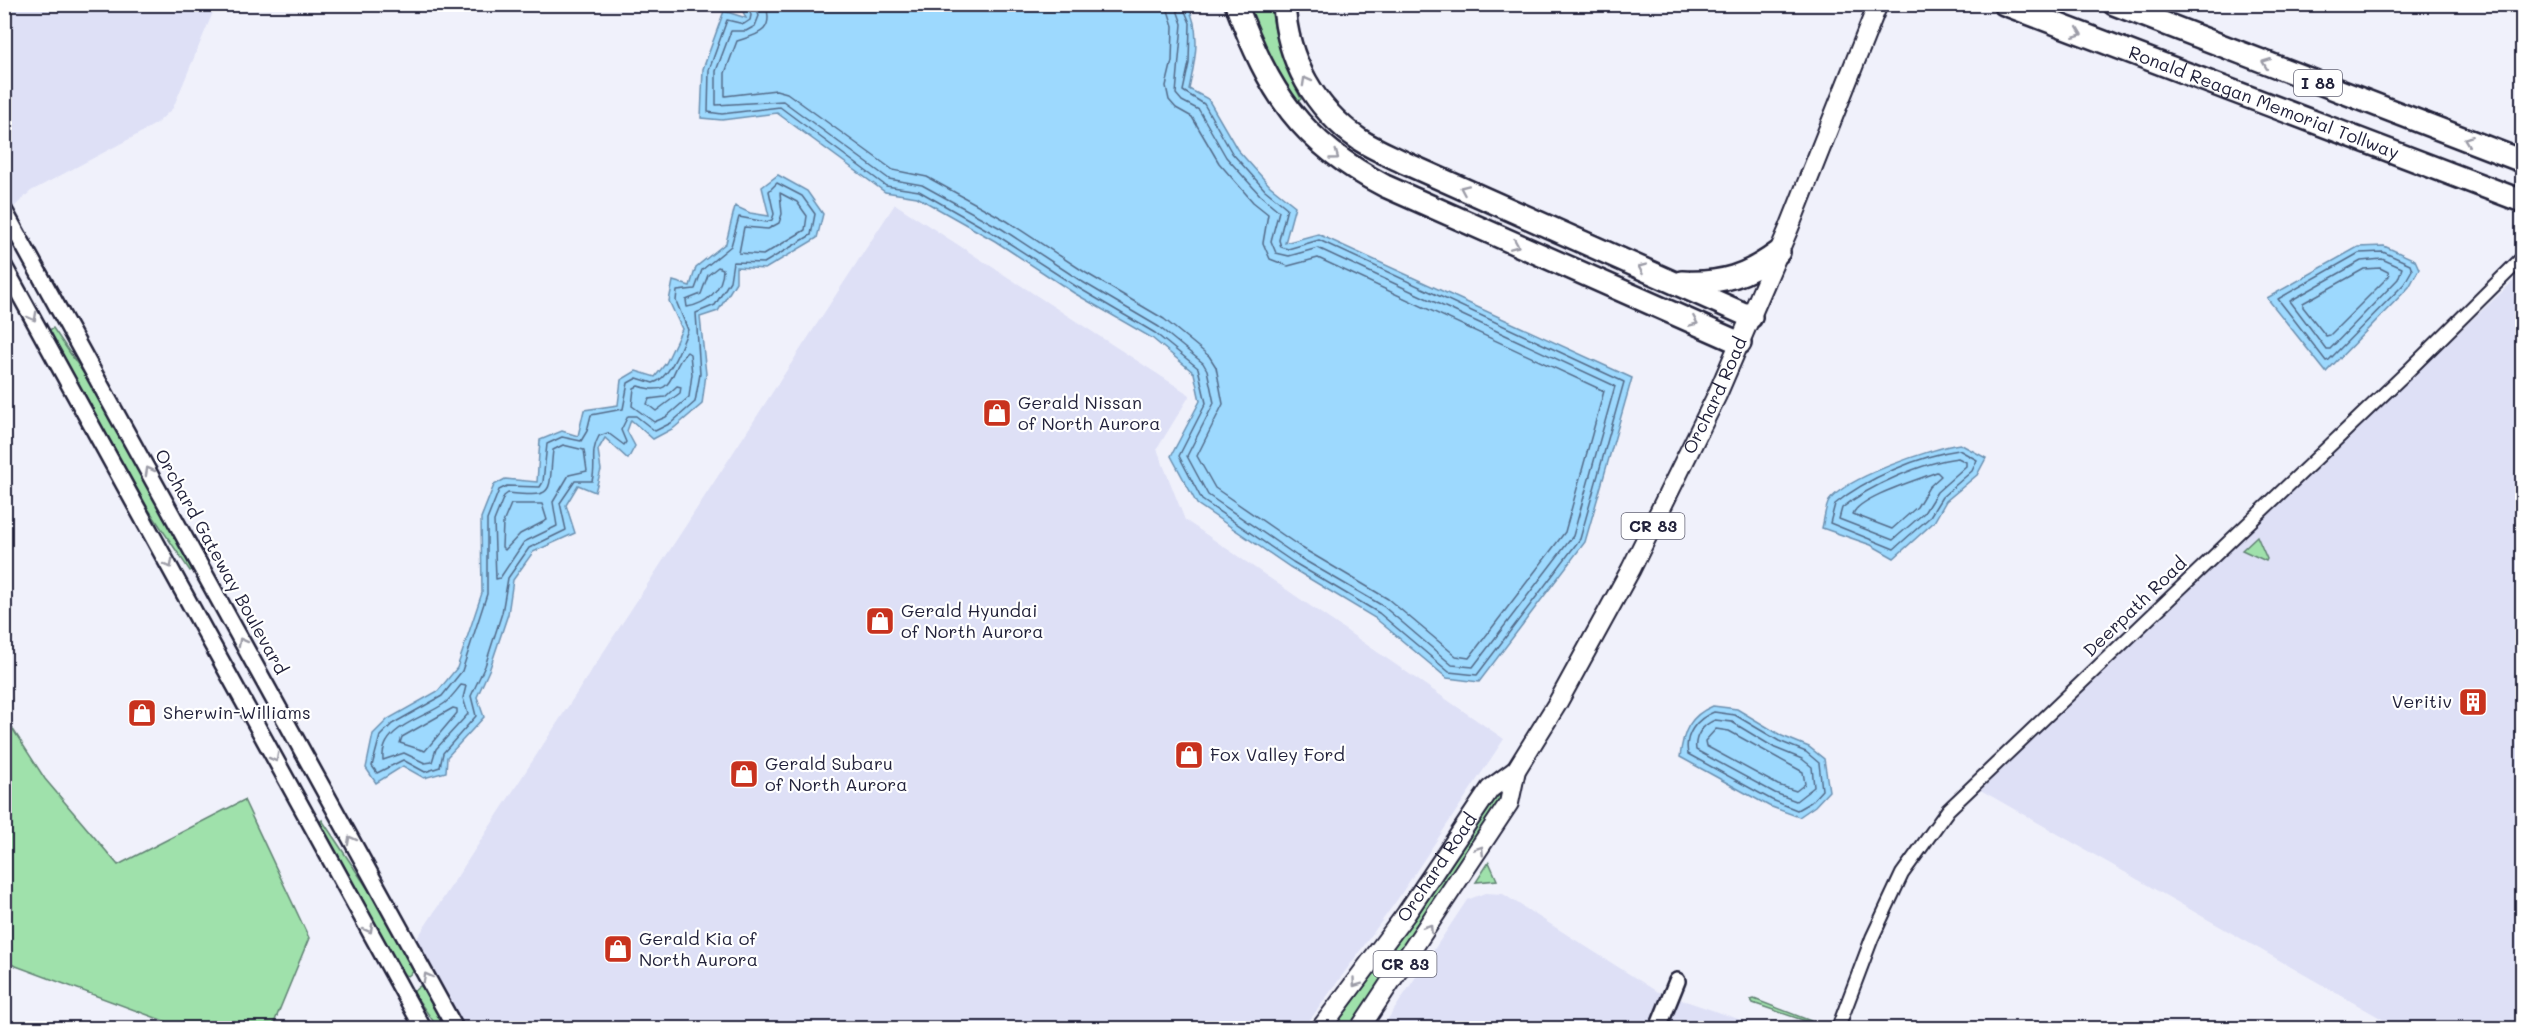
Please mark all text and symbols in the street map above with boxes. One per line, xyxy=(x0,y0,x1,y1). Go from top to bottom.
one-way arrow xyxy=(2072,26,2083,38)
street label: Ronald Reagan Memorial Tollway xyxy=(2126,40,2403,164)
one-way arrow xyxy=(2261,58,2272,70)
road number: I 88 xyxy=(2294,70,2342,96)
one-way arrow xyxy=(1302,77,1313,88)
one-way arrow xyxy=(2463,135,2474,147)
one-way arrow xyxy=(1329,149,1340,160)
one-way arrow xyxy=(1459,184,1470,196)
one-way arrow xyxy=(1508,238,1519,250)
one-way arrow xyxy=(1637,263,1648,275)
one-way arrow xyxy=(26,311,37,321)
one-way arrow xyxy=(1688,315,1699,327)
street label: Orchard Road xyxy=(1677,333,1752,458)
place label: Gerald Nissan of North Aurora xyxy=(1018,390,1161,435)
shop icon: Gerald Nissan of North Aurora xyxy=(981,397,1013,429)
street label: Orchard Gateway Boulevard xyxy=(150,445,294,678)
one-way arrow xyxy=(144,467,156,477)
road number: CR 83 xyxy=(1622,513,1684,539)
street label: Deerpath Road xyxy=(2078,551,2191,662)
one-way arrow xyxy=(162,558,173,568)
place label: Gerald Hyundai of North Aurora xyxy=(901,598,1044,643)
shop icon: Gerald Hyundai of North Aurora xyxy=(864,605,896,637)
one-way arrow xyxy=(238,638,249,648)
building icon: Veritiv xyxy=(2457,686,2489,718)
place label: Veritiv xyxy=(2392,689,2452,713)
shop icon: Sherwin-Williams xyxy=(126,697,158,729)
place label: Sherwin-Williams xyxy=(163,700,311,724)
shop icon: Fox Valley Ford xyxy=(1173,739,1205,771)
place label: Fox Valley Ford xyxy=(1210,742,1345,766)
one-way arrow xyxy=(268,751,279,762)
place label: Gerald Subaru of North Aurora xyxy=(765,751,908,796)
shop icon: Gerald Subaru of North Aurora xyxy=(728,758,760,790)
street label: Orchard Road xyxy=(1391,808,1482,927)
one-way arrow xyxy=(347,836,358,846)
one-way arrow xyxy=(1473,846,1484,857)
one-way arrow xyxy=(362,922,373,933)
one-way arrow xyxy=(1422,924,1433,935)
place label: Gerald Kia of North Aurora xyxy=(639,926,758,971)
shop icon: Gerald Kia of North Aurora xyxy=(602,933,634,965)
road number: CR 83 xyxy=(1374,951,1436,977)
one-way arrow xyxy=(423,973,434,983)
one-way arrow xyxy=(1352,977,1363,988)

